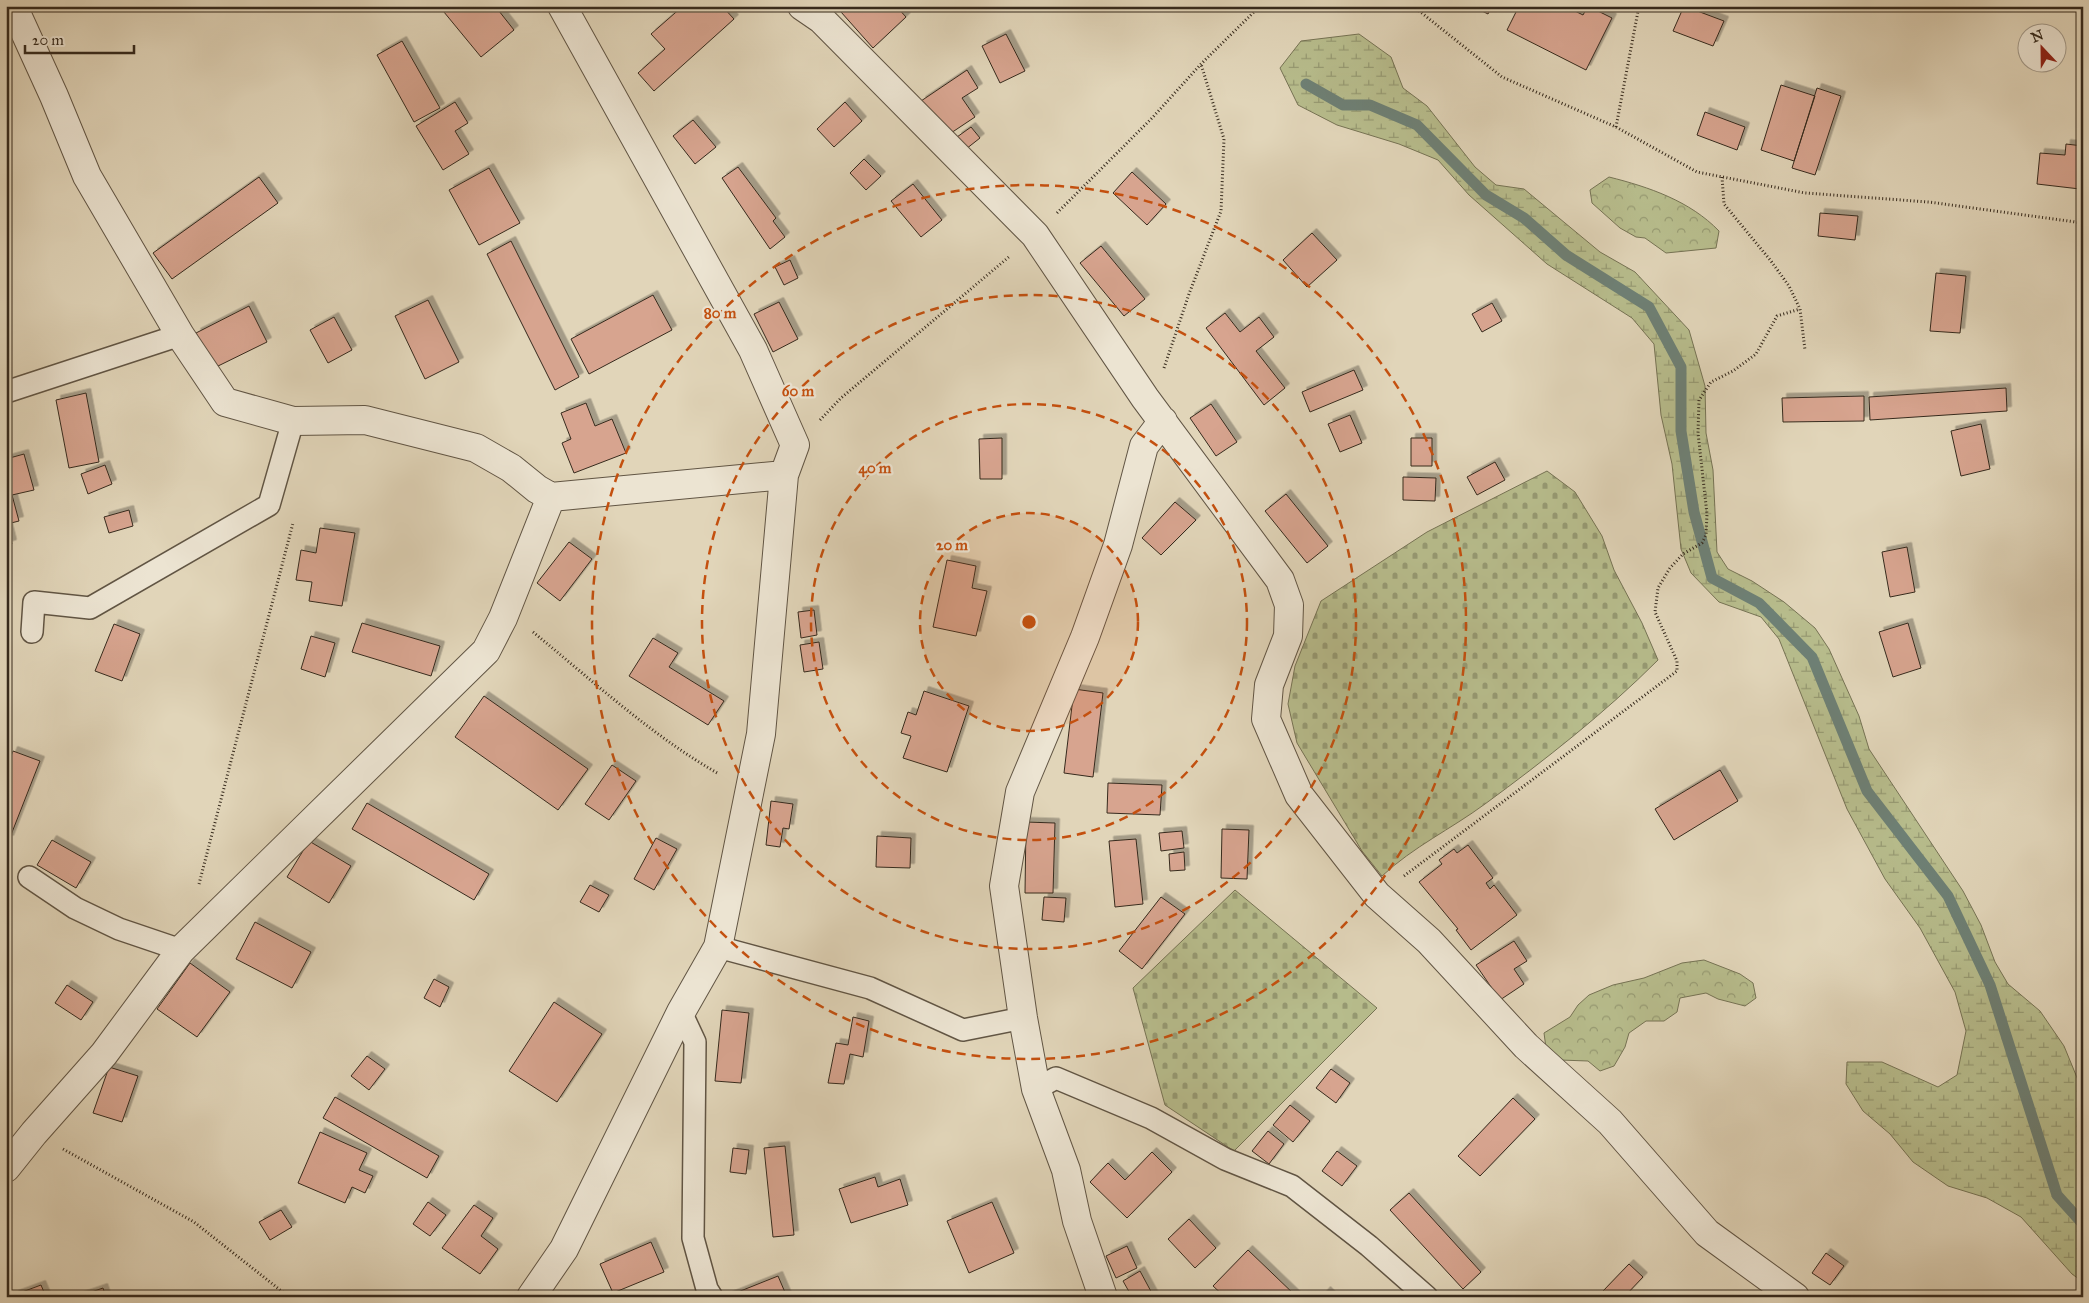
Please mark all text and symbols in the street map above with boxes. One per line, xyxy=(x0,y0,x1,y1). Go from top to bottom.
scale bar xyxy=(25,22,134,54)
north arrow xyxy=(2016,22,2066,72)
text: N xyxy=(2029,26,2046,47)
text: 20 m xyxy=(32,31,64,49)
text: 80 m xyxy=(704,304,737,322)
text: 60 m xyxy=(782,382,815,400)
text: 40 m xyxy=(859,459,892,478)
text: 20 m xyxy=(936,536,968,554)
centre of rings xyxy=(1020,613,1038,631)

